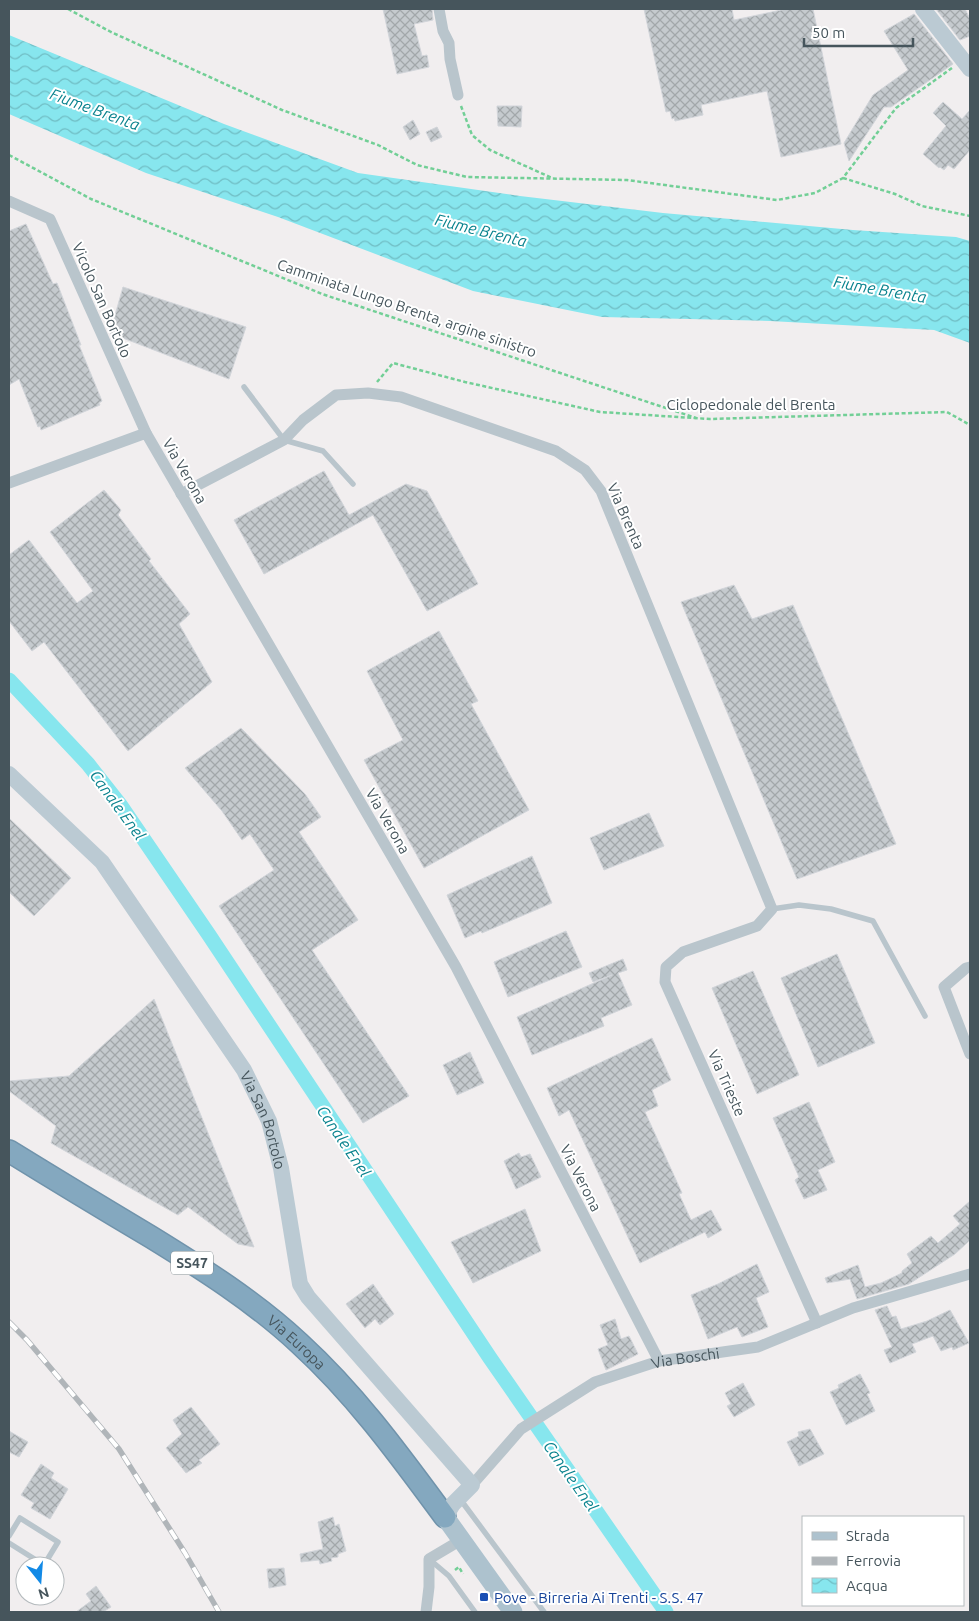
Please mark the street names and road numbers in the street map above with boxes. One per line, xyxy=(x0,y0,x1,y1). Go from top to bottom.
street label: Vicolo San Bortolo xyxy=(69,240,135,360)
street label: Camminata Lungo Brenta, argine sinistro xyxy=(275,255,539,361)
street label: Ciclopedonale del Brenta xyxy=(666,396,836,413)
street label: Via Verona xyxy=(159,435,211,507)
street label: Via Brenta xyxy=(604,480,648,552)
street label: Via Verona xyxy=(362,785,414,857)
street label: Via Trieste xyxy=(705,1047,749,1119)
street label: Via San Bortolo xyxy=(237,1068,289,1171)
street label: Via Verona xyxy=(557,1142,605,1214)
road number: SS47 xyxy=(171,1252,213,1274)
street label: Via Europa xyxy=(264,1311,329,1373)
street label: Via Boschi xyxy=(649,1344,721,1372)

